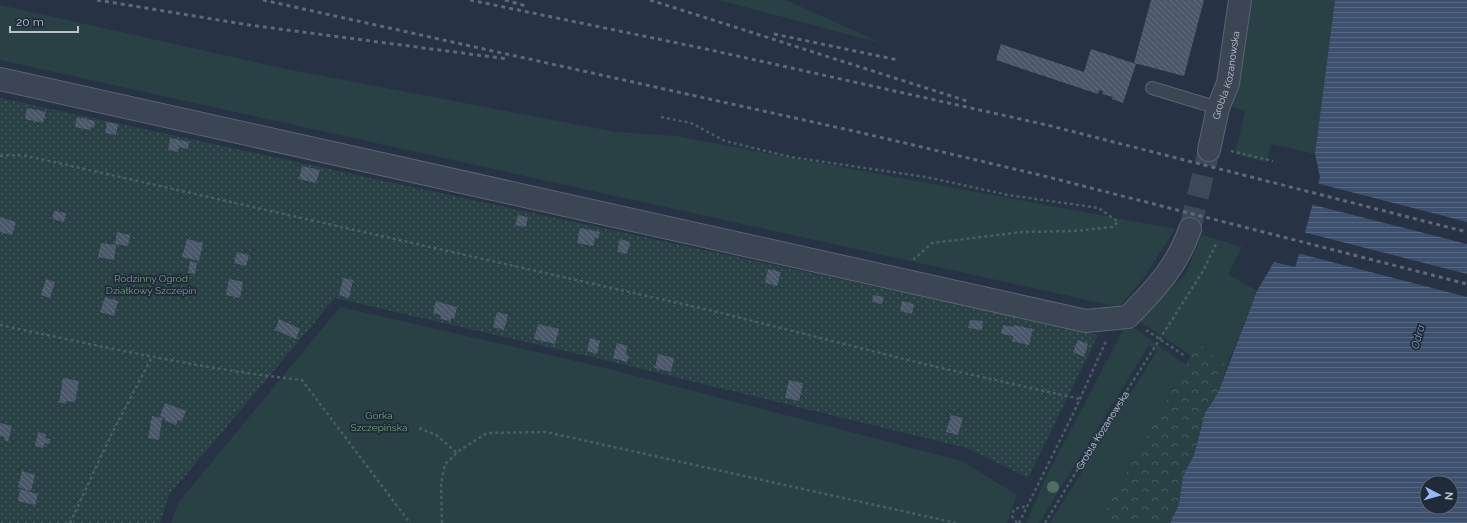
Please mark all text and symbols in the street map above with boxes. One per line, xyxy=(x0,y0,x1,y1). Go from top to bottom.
scale bar xyxy=(10,8,78,34)
text: 20 m xyxy=(16,15,44,29)
street label: Grobla Kozanowska xyxy=(1210,30,1241,120)
park label: Rodzinny Ogród Działkowy Szczepin xyxy=(106,273,196,296)
water label: Odra xyxy=(1409,323,1428,351)
street label: Grobla Kozanowska xyxy=(1073,389,1131,472)
park label: Górka Szczepińska xyxy=(351,410,407,433)
north arrow xyxy=(1419,475,1459,515)
text: N xyxy=(1442,491,1455,501)

